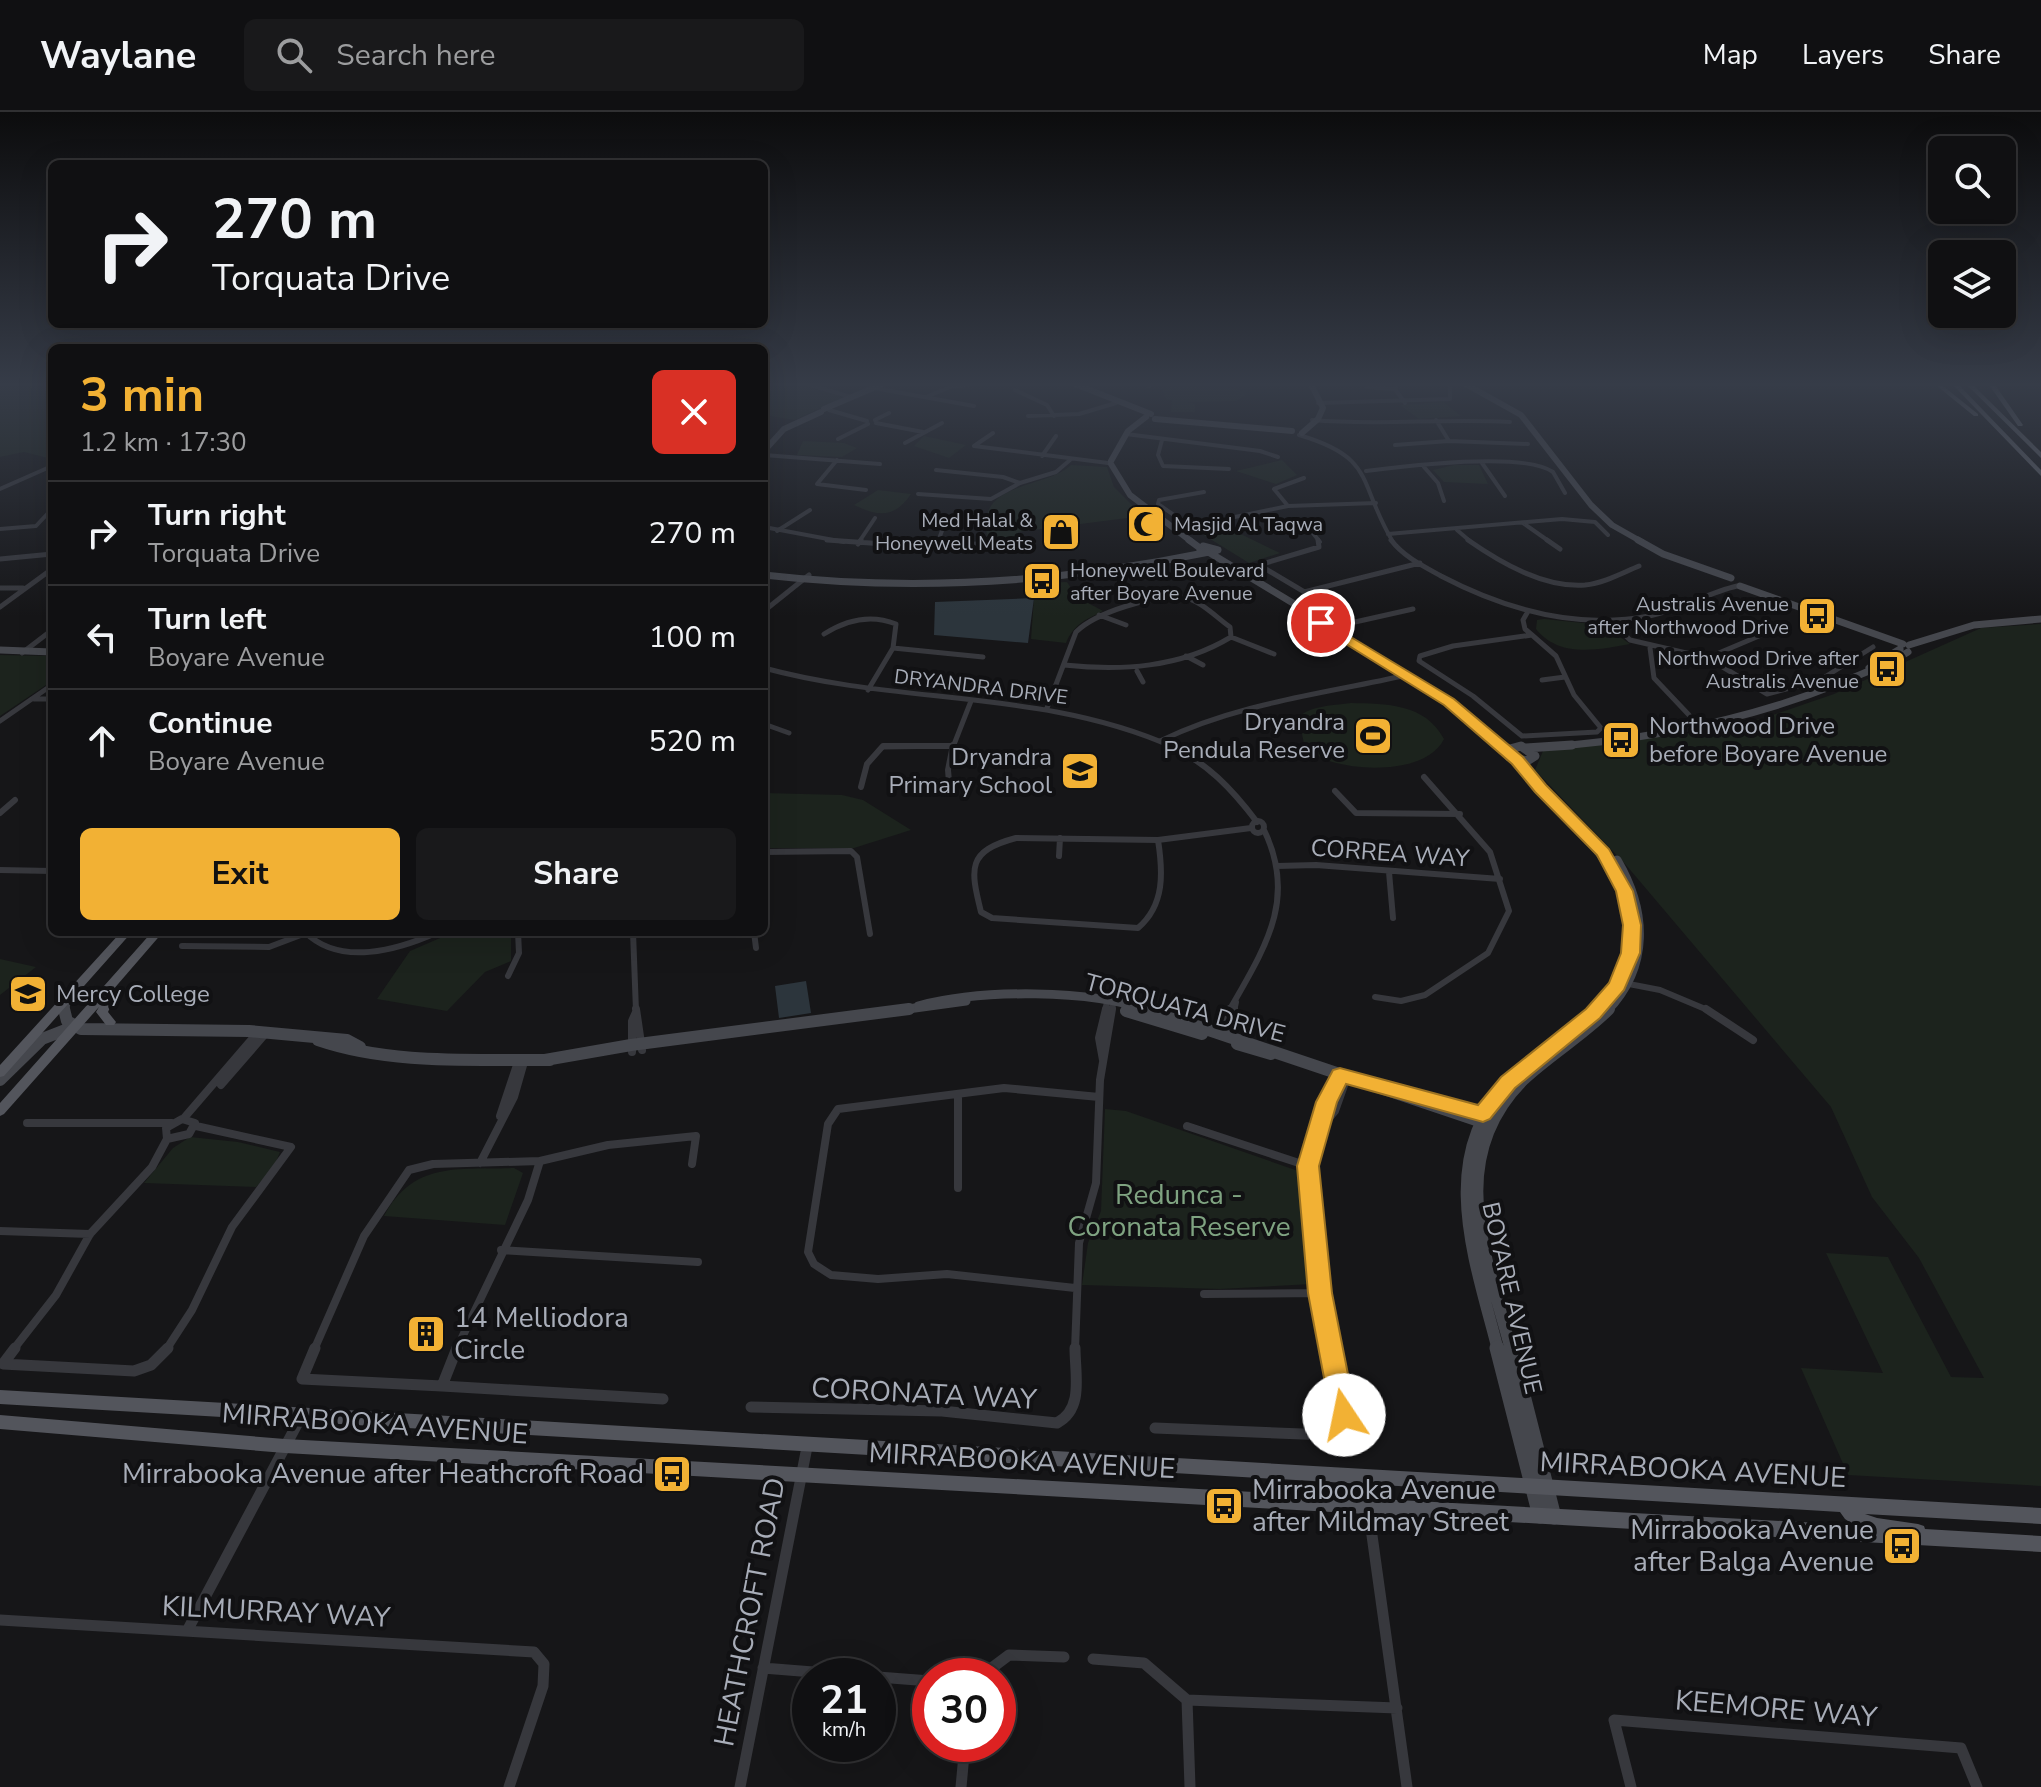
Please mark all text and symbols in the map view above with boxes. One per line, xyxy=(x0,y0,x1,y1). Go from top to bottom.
search box xyxy=(244,19,804,91)
text: Waylane xyxy=(40,30,196,81)
icon: search xyxy=(272,33,316,77)
text: Search here xyxy=(336,35,495,76)
text: Map xyxy=(1703,36,1758,74)
text: Layers xyxy=(1802,36,1884,74)
text: Share xyxy=(1928,36,2001,74)
map controls xyxy=(1928,136,2016,328)
button: search xyxy=(1928,136,2016,224)
text: 270 m xyxy=(212,181,377,258)
icon: right xyxy=(80,192,184,296)
button: layers xyxy=(1928,240,2016,328)
text: Torquata Drive xyxy=(212,254,450,303)
text: 3 min xyxy=(80,362,204,428)
button: close xyxy=(652,370,736,454)
text: 1.2 km · 17:30 xyxy=(80,425,247,460)
text: Turn right xyxy=(148,495,286,536)
mosque icon: Masjid Al Taqwa xyxy=(1125,503,1167,545)
place label: Med Halal & Honeywell Meats xyxy=(875,507,1033,557)
icon: right xyxy=(80,511,124,555)
shop icon: Med Halal & Honeywell Meats xyxy=(1040,511,1082,553)
place label: Masjid Al Taqwa xyxy=(1174,511,1323,538)
text: 270 m xyxy=(649,513,736,554)
text: Torquata Drive xyxy=(148,536,320,571)
place label: Honeywell Boulevard after Boyare Avenue xyxy=(1070,557,1265,607)
bus stop icon: Honeywell Boulevard after Boyare Avenue xyxy=(1021,560,1063,602)
pin xyxy=(1287,589,1355,657)
place label: Australis Avenue after Northwood Drive xyxy=(1587,591,1789,641)
bus stop icon: Australis Avenue after Northwood Drive xyxy=(1796,595,1838,637)
text: Turn left xyxy=(148,599,266,640)
icon: arrive xyxy=(1299,601,1343,645)
icon: left xyxy=(80,615,124,659)
text: 100 m xyxy=(649,617,736,658)
text: Boyare Avenue xyxy=(148,640,325,675)
place label: Northwood Drive after Australis Avenue xyxy=(1657,645,1859,695)
bus stop icon: Northwood Drive after Australis Avenue xyxy=(1866,648,1908,690)
street label: DRYANDRA DRIVE xyxy=(893,663,1069,711)
text: Continue xyxy=(148,703,273,744)
place label: Dryandra Pendula Reserve xyxy=(1163,706,1345,766)
place label: Northwood Drive before Boyare Avenue xyxy=(1649,710,1887,770)
sports icon: Dryandra Pendula Reserve xyxy=(1352,715,1394,757)
icon: ahead xyxy=(80,719,124,763)
bus stop icon: Northwood Drive before Boyare Avenue xyxy=(1600,719,1642,761)
text: 520 m xyxy=(649,721,736,762)
place label: Dryandra Primary School xyxy=(889,741,1052,801)
text: Boyare Avenue xyxy=(148,744,325,779)
school or university icon: Dryandra Primary School xyxy=(1059,750,1101,792)
button: Exit xyxy=(80,828,400,920)
button: Share xyxy=(416,828,736,920)
street label: CORREA WAY xyxy=(1310,831,1471,875)
street label: TORQUATA DRIVE xyxy=(1081,966,1289,1050)
school or university icon: Mercy College xyxy=(7,973,49,1015)
place label: Mercy College xyxy=(56,978,210,1010)
park label: Redunca - Coronata Reserve xyxy=(1067,1176,1291,1246)
street label: BOYARE AVENUE xyxy=(1474,1199,1550,1397)
place label: 14 Melliodora Circle xyxy=(454,1299,629,1369)
building icon: 14 Melliodora Circle xyxy=(405,1313,447,1355)
street label: CORONATA WAY xyxy=(810,1369,1039,1419)
position arrow xyxy=(1302,1373,1386,1457)
street label: MIRRABOOKA AVENUE xyxy=(221,1394,529,1454)
street label: MIRRABOOKA AVENUE xyxy=(868,1434,1176,1488)
street label: MIRRABOOKA AVENUE xyxy=(1539,1443,1847,1497)
bus stop icon: Mirrabooka Avenue after Heathcroft Road xyxy=(651,1453,693,1495)
place label: Mirrabooka Avenue after Heathcroft Road xyxy=(122,1455,644,1493)
place label: Mirrabooka Avenue after Mildmay Street xyxy=(1252,1471,1509,1541)
street label: HEATHCROFT ROAD xyxy=(705,1474,795,1750)
bus stop icon: Mirrabooka Avenue after Mildmay Street xyxy=(1203,1485,1245,1527)
place label: Mirrabooka Avenue after Balga Avenue xyxy=(1630,1511,1874,1581)
bus stop icon: Mirrabooka Avenue after Balga Avenue xyxy=(1881,1525,1923,1567)
street label: KILMURRAY WAY xyxy=(161,1587,392,1637)
speed limit sign: 30 xyxy=(912,1658,1016,1762)
text: 21 xyxy=(820,1673,868,1727)
street label: KEEMORE WAY xyxy=(1674,1681,1880,1737)
text: km/h xyxy=(822,1716,866,1743)

